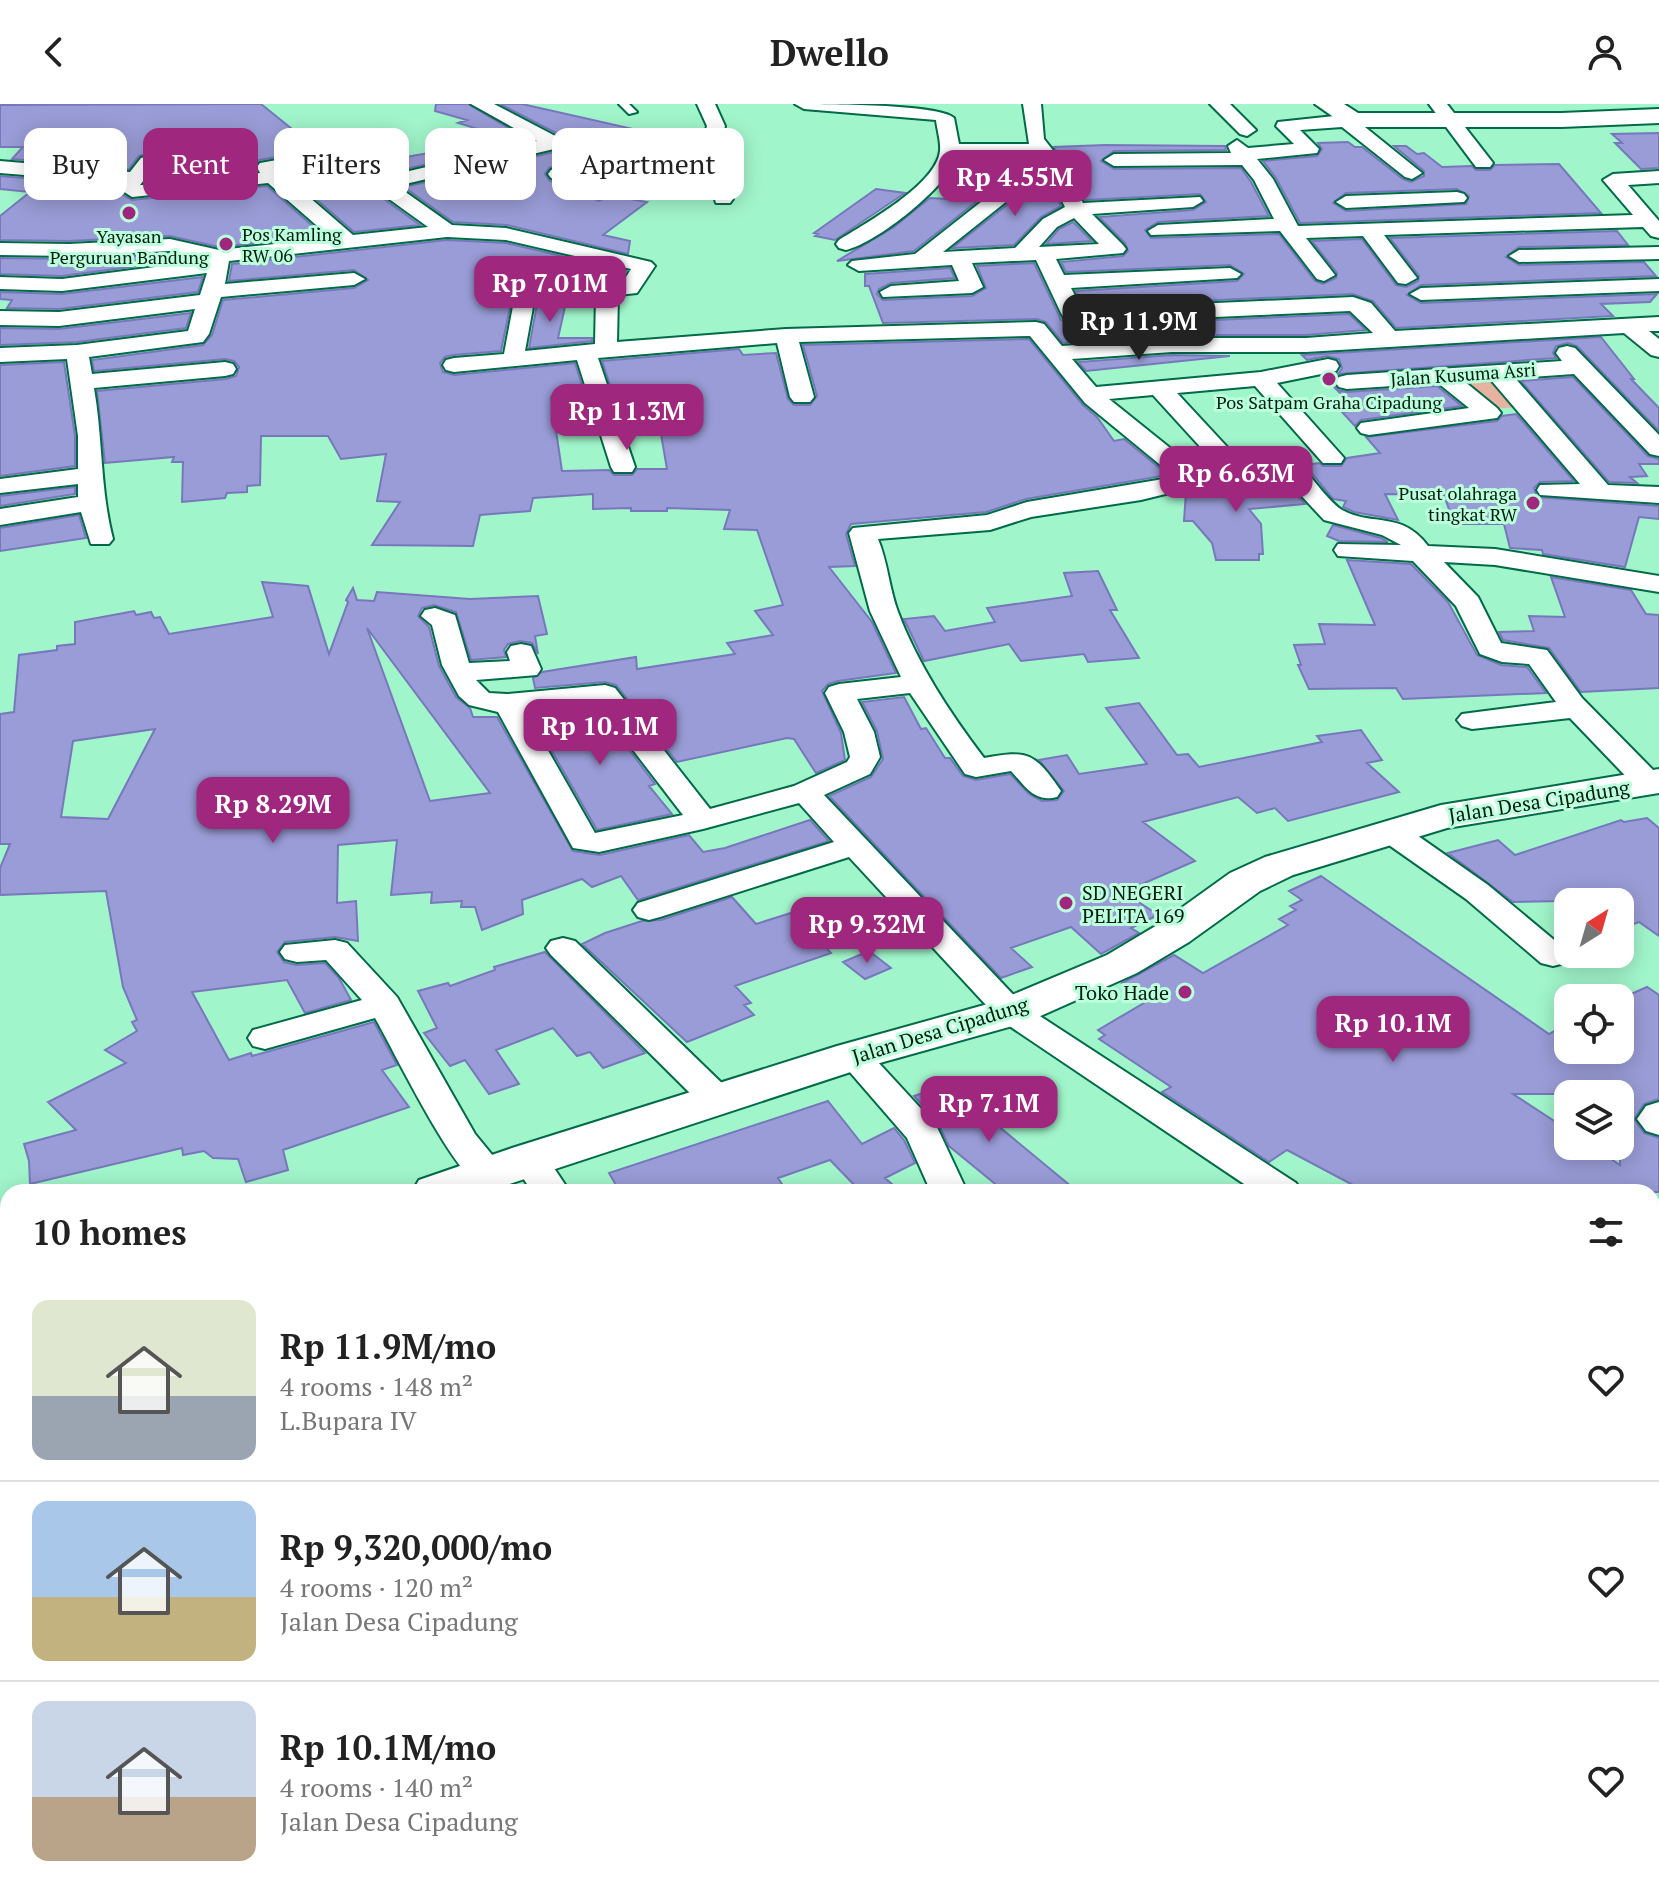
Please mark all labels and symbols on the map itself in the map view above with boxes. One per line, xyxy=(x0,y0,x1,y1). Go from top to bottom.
pin: Rp 4.55M xyxy=(932,150,1098,218)
marker: Yayasan Perguruan Bandung xyxy=(120,204,138,222)
place label: Pos Kamling RW 06 xyxy=(242,222,342,267)
place label: Yayasan Perguruan Bandung xyxy=(50,224,209,269)
marker: Pos Kamling RW 06 xyxy=(217,235,235,253)
pin: Rp 7.01M xyxy=(467,256,633,324)
pin: Rp 11.9M xyxy=(1056,294,1222,362)
street label: Jalan Kusuma Asri xyxy=(1389,357,1537,391)
marker: Pos Satpam Graha Cipadung xyxy=(1320,370,1338,388)
pin: Rp 11.3M xyxy=(544,384,710,452)
place label: Pos Satpam Graha Cipadung xyxy=(1216,390,1443,414)
pin: Rp 6.63M xyxy=(1153,446,1319,514)
place label: Pusat olahraga tingkat RW xyxy=(1398,481,1517,526)
marker: Pusat olahraga tingkat RW xyxy=(1524,494,1542,512)
pin: Rp 10.1M xyxy=(517,699,683,767)
street label: Jalan Desa Cipadung xyxy=(1447,773,1632,829)
pin: Rp 8.29M xyxy=(190,777,356,845)
place label: SD NEGERI PELITA 169 xyxy=(1082,879,1184,929)
north arrow xyxy=(1554,888,1634,968)
marker: SD NEGERI PELITA 169 xyxy=(1057,894,1075,912)
pin: Rp 9.32M xyxy=(784,897,950,965)
place label: Toko Hade xyxy=(1075,979,1169,1006)
marker: Toko Hade xyxy=(1176,983,1194,1001)
street label: Jalan Desa Cipadung xyxy=(849,990,1032,1070)
pin: Rp 10.1M xyxy=(1310,996,1476,1064)
pin: Rp 7.1M xyxy=(915,1076,1063,1144)

